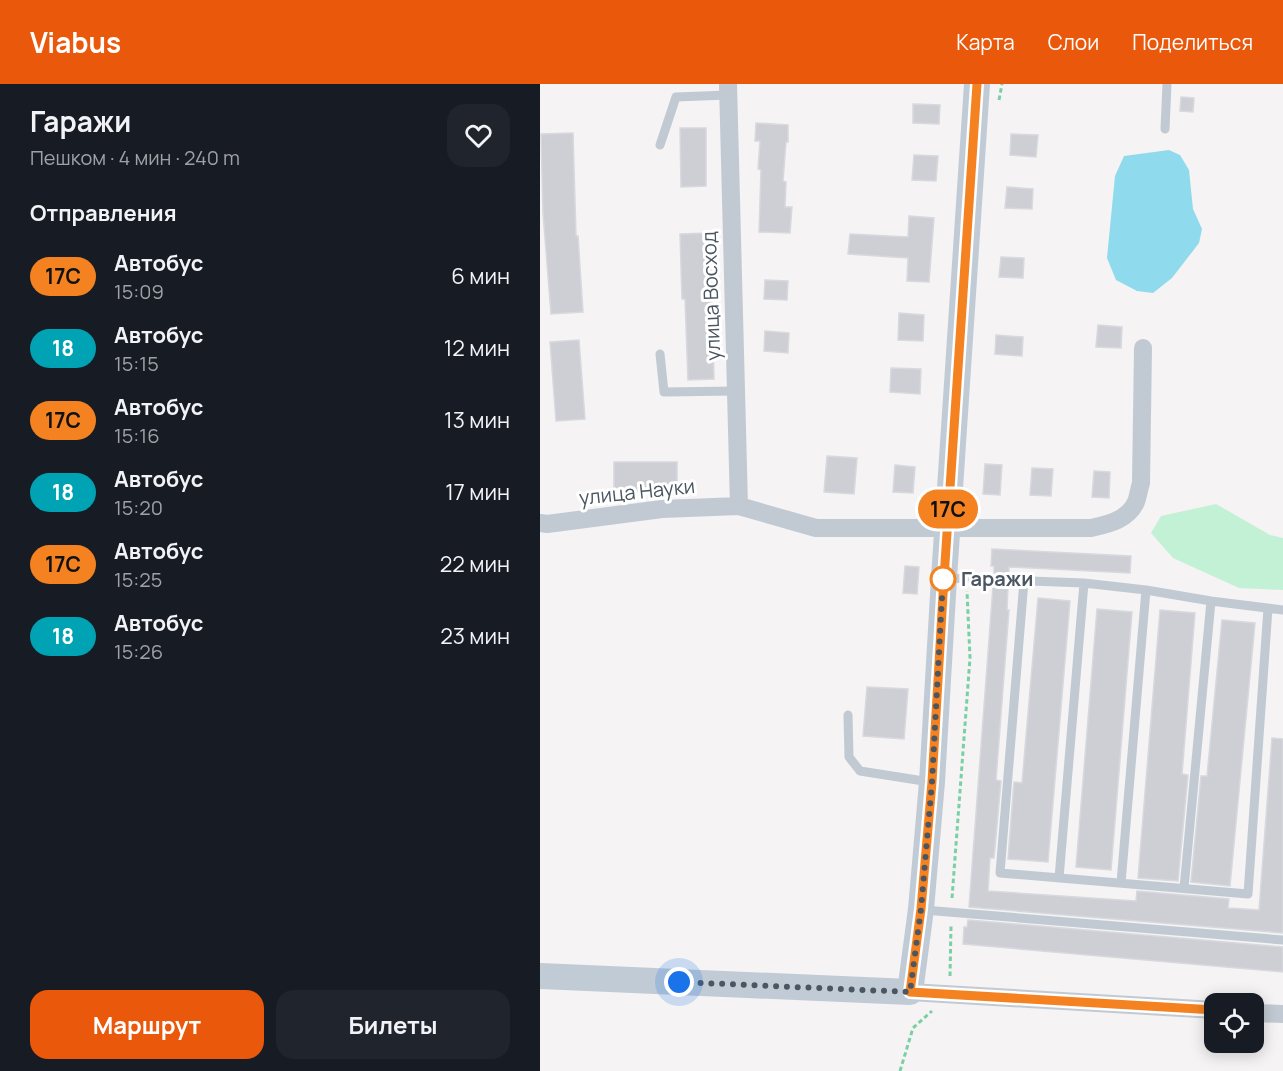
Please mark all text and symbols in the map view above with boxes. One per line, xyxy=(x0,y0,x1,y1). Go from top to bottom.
text: Viabus xyxy=(30,23,121,61)
text: Карта xyxy=(956,28,1015,56)
text: Слои xyxy=(1048,28,1099,56)
text: Поделиться xyxy=(1132,28,1253,56)
text: Гаражи xyxy=(30,102,131,140)
button: heart xyxy=(447,104,510,167)
text: Пешком · 4 мин · 240 m xyxy=(30,144,240,171)
text: Отправления xyxy=(30,198,177,228)
street label: улица Восход xyxy=(695,231,726,361)
text: Автобус xyxy=(114,248,203,278)
text: 6 мин xyxy=(451,261,510,291)
text: 17С xyxy=(45,262,81,290)
text: 15:09 xyxy=(114,278,164,305)
text: Автобус xyxy=(114,320,203,350)
text: 12 мин xyxy=(444,333,510,363)
text: 18 xyxy=(52,334,74,362)
text: 15:15 xyxy=(114,350,159,377)
text: Автобус xyxy=(114,392,203,422)
text: 13 мин xyxy=(444,405,510,435)
text: 17С xyxy=(45,406,81,434)
text: 15:16 xyxy=(114,422,160,449)
text: Автобус xyxy=(114,464,203,494)
street label: улица Науки xyxy=(578,472,696,511)
text: 17 мин xyxy=(445,477,510,507)
text: 18 xyxy=(52,478,74,506)
line badge: 17С xyxy=(914,490,982,528)
text: 15:20 xyxy=(114,494,163,521)
text: 17С xyxy=(930,495,966,523)
text: Автобус xyxy=(114,536,203,566)
text: 22 мин xyxy=(440,549,510,579)
text: 17С xyxy=(45,550,81,578)
place label: Гаражи xyxy=(961,565,1033,592)
text: 15:25 xyxy=(114,566,162,593)
marker: Гаражи xyxy=(930,566,956,592)
text: Автобус xyxy=(114,608,203,638)
text: 23 мин xyxy=(440,621,510,651)
text: 18 xyxy=(52,622,74,650)
text: 15:26 xyxy=(114,638,163,665)
your location xyxy=(664,967,694,997)
button: Маршрут xyxy=(30,990,264,1059)
button: Билеты xyxy=(276,990,510,1059)
map controls xyxy=(1204,993,1264,1053)
button: locate xyxy=(1204,993,1264,1053)

